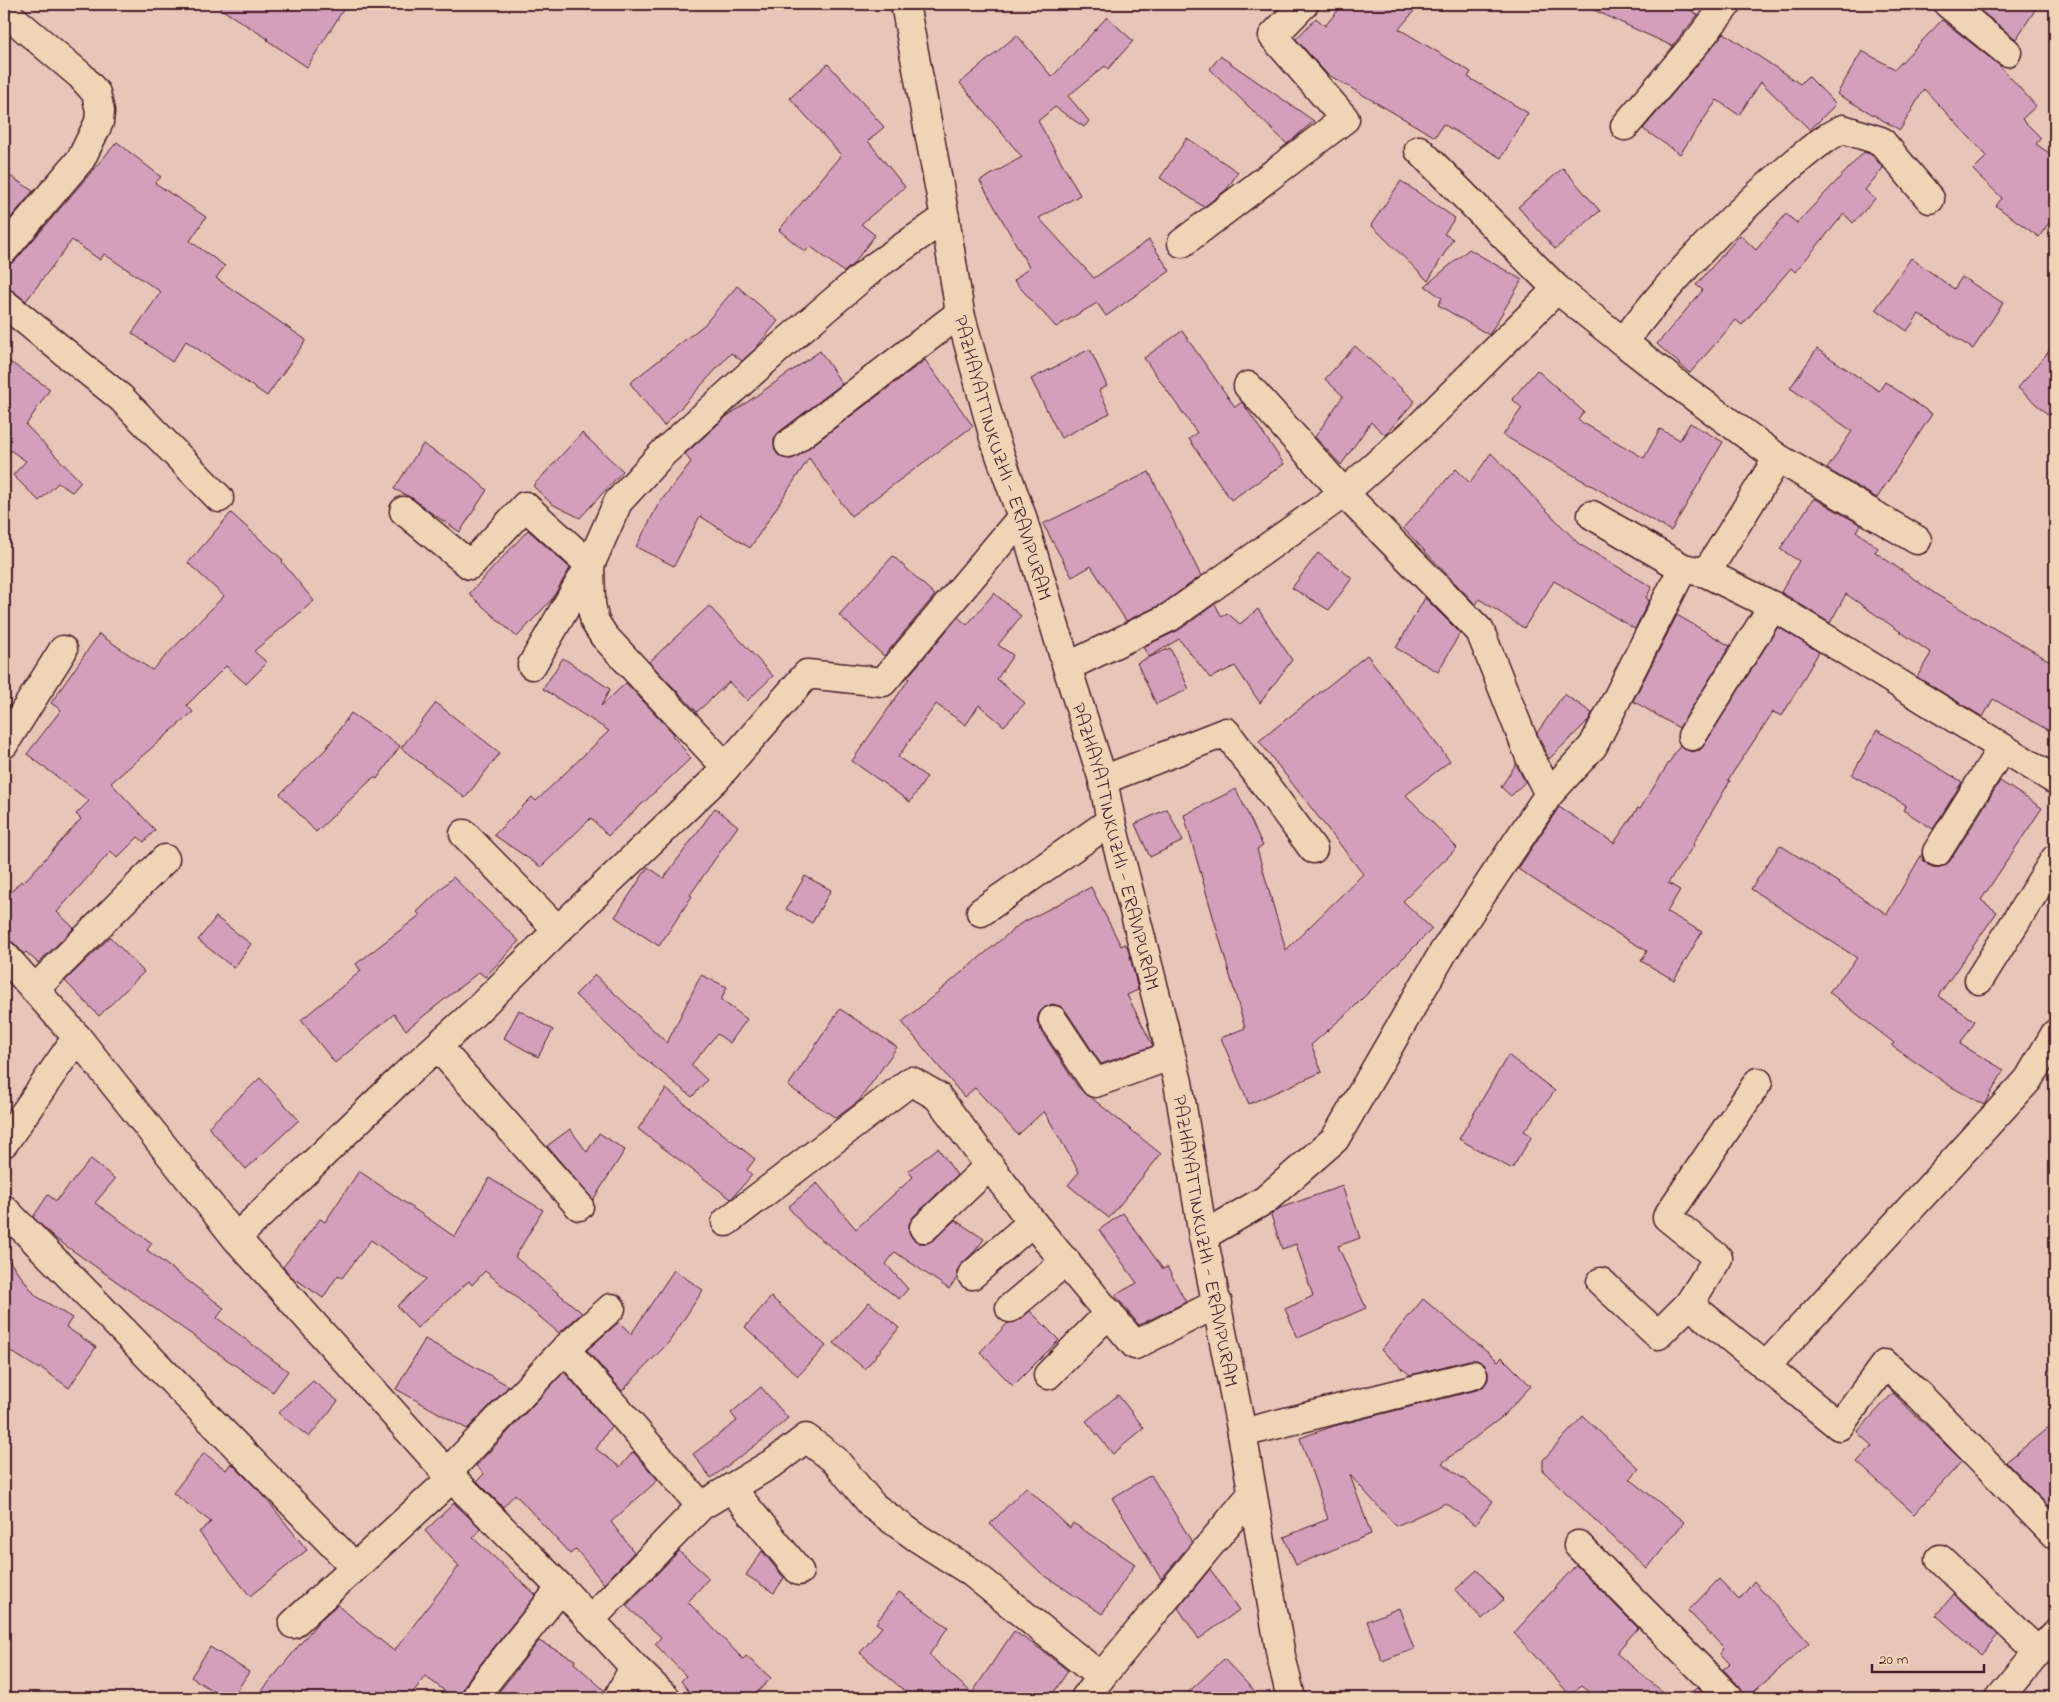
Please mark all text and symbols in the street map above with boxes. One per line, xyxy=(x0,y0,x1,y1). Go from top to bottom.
street label: PAZHAYATTINKUZHI - ERAVIPURAM xyxy=(944,313,1058,604)
street label: PAZHAYATTINKUZHI - ERAVIPURAM xyxy=(1062,700,1166,994)
street label: PAZHAYATTINKUZHI - ERAVIPURAM xyxy=(1163,1093,1245,1390)
scale bar xyxy=(1872,1642,1984,1674)
text: 20 m xyxy=(1879,1649,1909,1671)

